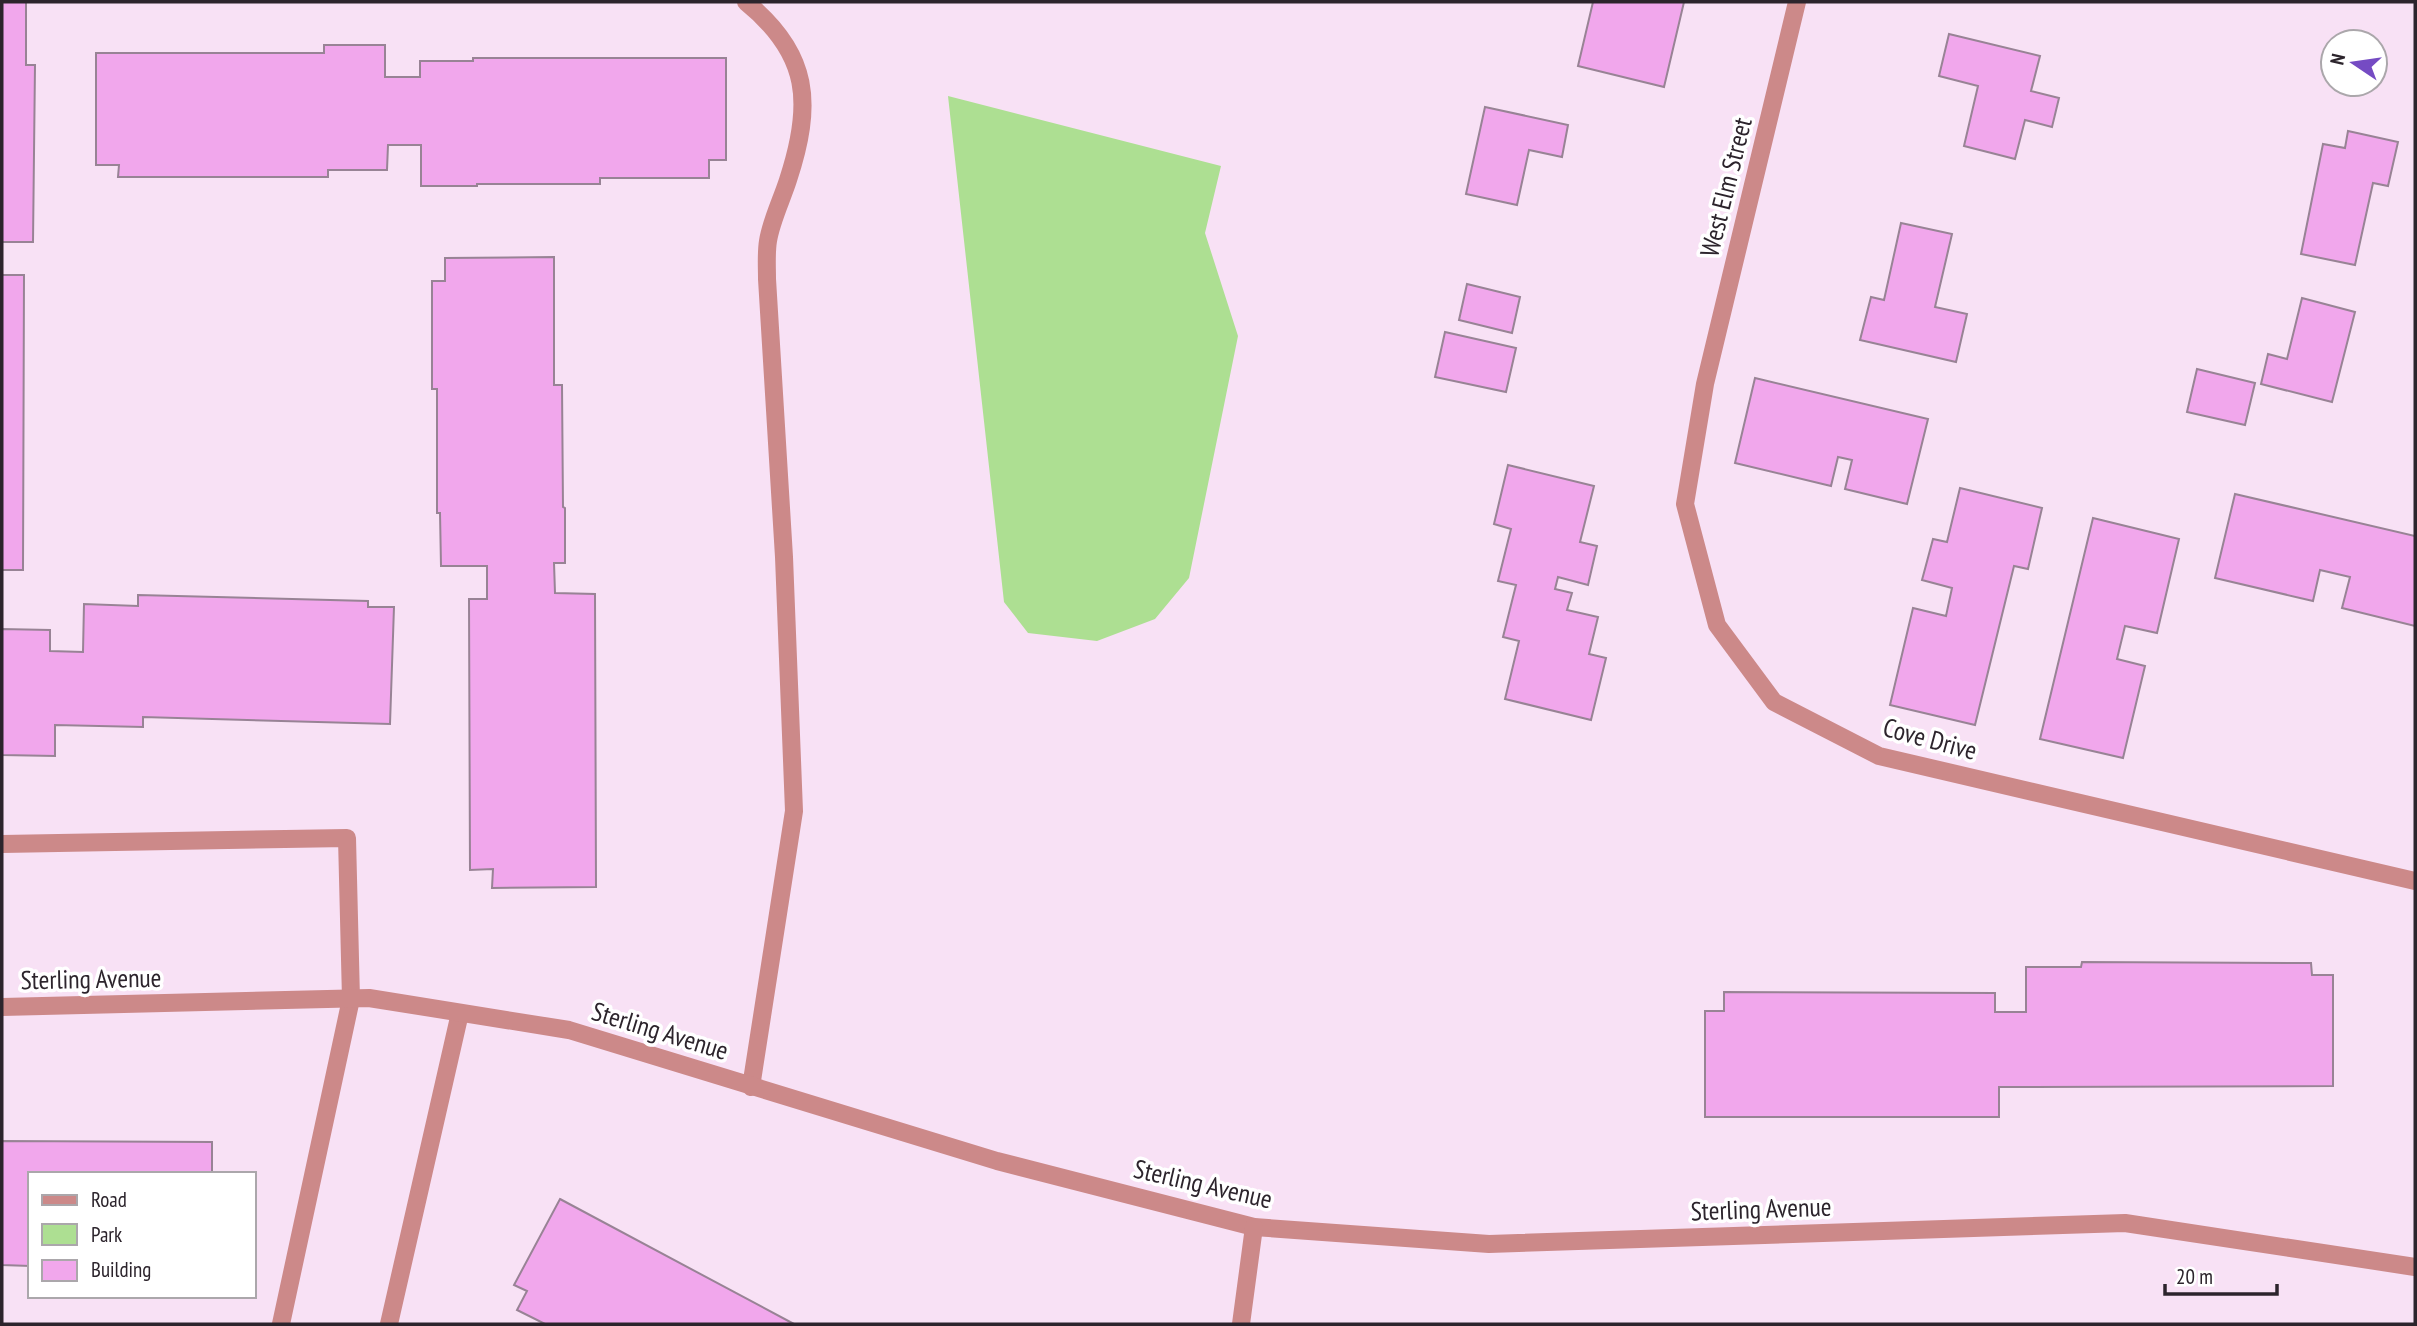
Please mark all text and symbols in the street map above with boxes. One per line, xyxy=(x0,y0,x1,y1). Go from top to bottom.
north arrow xyxy=(2319,28,2389,98)
text: N xyxy=(2325,51,2350,67)
street label: West Elm Street xyxy=(1692,114,1759,260)
street label: Cove Drive xyxy=(1880,710,1981,767)
street label: Sterling Avenue xyxy=(20,961,162,996)
street label: Sterling Avenue xyxy=(588,994,732,1067)
street label: Sterling Avenue xyxy=(1131,1152,1275,1215)
legend xyxy=(28,1172,256,1298)
text: Road xyxy=(91,1186,127,1213)
street label: Sterling Avenue xyxy=(1690,1190,1832,1227)
text: Park xyxy=(91,1221,122,1248)
scale bar xyxy=(2165,1252,2277,1296)
text: Building xyxy=(91,1256,151,1283)
text: 20 m xyxy=(2176,1263,2213,1290)

